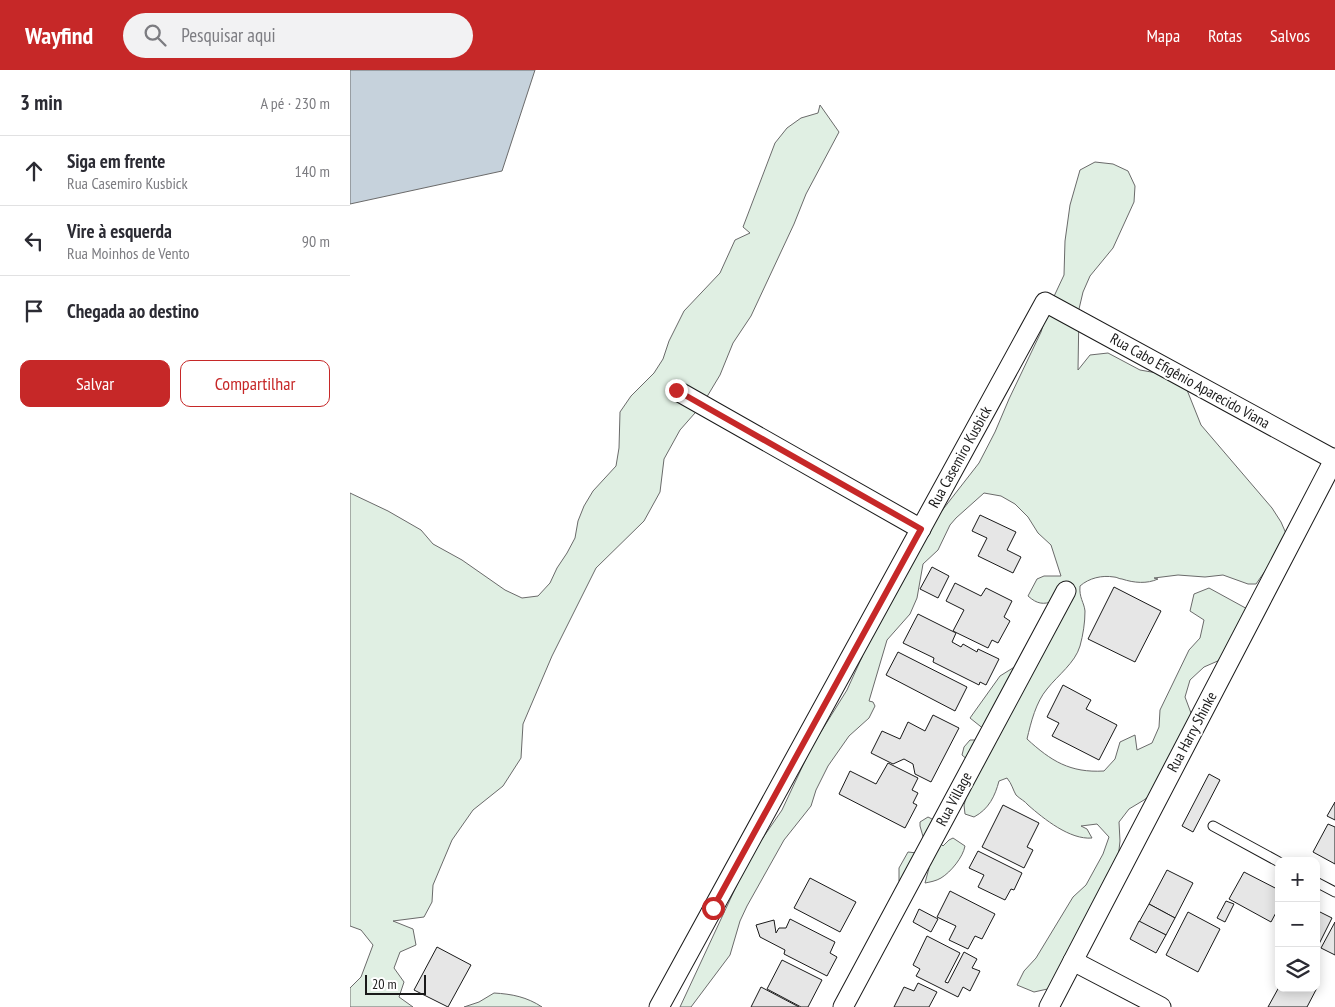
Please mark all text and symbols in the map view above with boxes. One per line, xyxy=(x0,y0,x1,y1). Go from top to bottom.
search box xyxy=(123,13,473,58)
text: Wayfind xyxy=(25,20,93,51)
icon: search xyxy=(141,21,169,49)
text: Pesquisar aqui xyxy=(181,23,276,47)
text: Mapa xyxy=(1146,24,1180,47)
text: Rotas xyxy=(1208,24,1242,47)
text: Salvos xyxy=(1270,24,1310,47)
text: 3 min xyxy=(20,89,62,116)
text: A pé · 230 m xyxy=(260,93,330,113)
text: Siga em frente xyxy=(67,149,165,173)
icon: ahead xyxy=(20,157,48,185)
text: 140 m xyxy=(295,161,330,181)
text: Rua Casemiro Kusbick xyxy=(67,173,188,193)
text: Vire à esquerda xyxy=(67,219,172,243)
icon: left xyxy=(20,227,48,255)
text: 90 m xyxy=(302,231,330,251)
text: Rua Moinhos de Vento xyxy=(67,243,190,263)
icon: arrive xyxy=(20,297,48,325)
text: Chegada ao destino xyxy=(67,299,199,323)
street label: Rua Cabo Efigênio Aparecido Viana xyxy=(1107,329,1273,432)
button: Salvar xyxy=(20,360,170,407)
button: Compartilhar xyxy=(180,360,330,407)
route end xyxy=(665,379,688,402)
street label: Rua Casemiro Kusbick xyxy=(924,402,995,511)
street label: Rua Harry Shinke xyxy=(1162,688,1221,775)
street label: Rua Village xyxy=(931,769,976,829)
map controls xyxy=(1275,857,1320,992)
button: + xyxy=(1275,857,1320,902)
route start xyxy=(702,897,725,920)
button: − xyxy=(1275,902,1320,947)
button: layers xyxy=(1275,947,1320,992)
scale bar xyxy=(365,972,426,995)
text: 20 m xyxy=(372,975,397,993)

